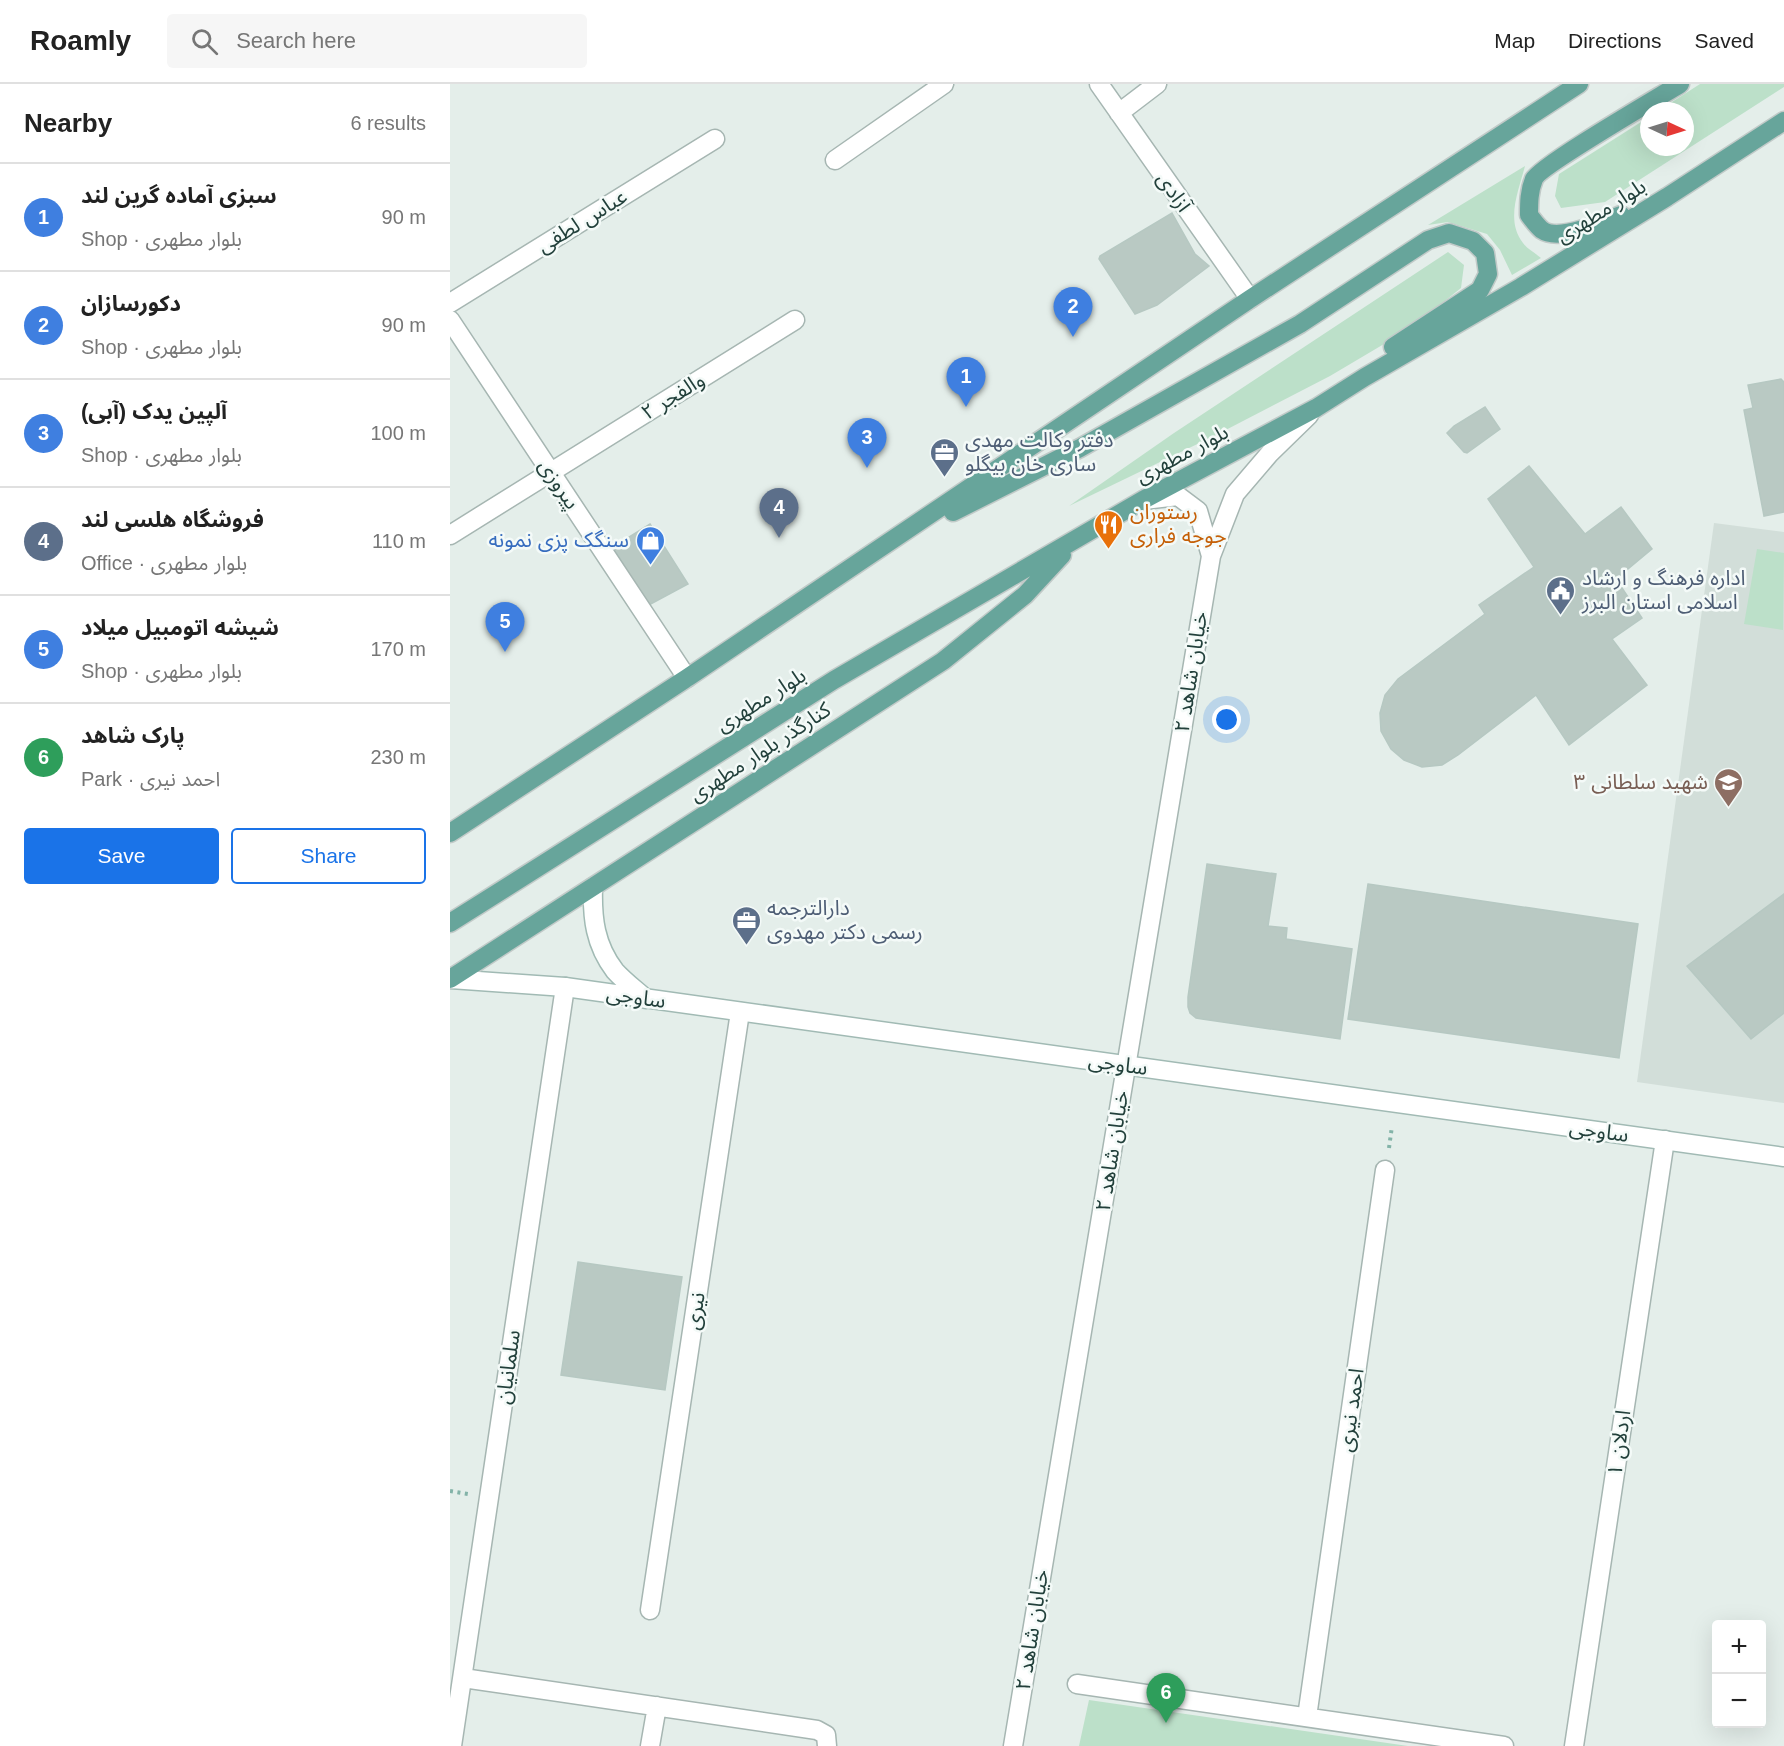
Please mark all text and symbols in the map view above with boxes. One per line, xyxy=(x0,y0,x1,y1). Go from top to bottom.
search box xyxy=(167,14,587,68)
text: Roamly xyxy=(30,25,131,56)
icon: search xyxy=(188,25,221,58)
text: Search here xyxy=(236,28,356,53)
text: Map xyxy=(1494,29,1535,52)
text: Directions xyxy=(1568,29,1661,52)
text: Saved xyxy=(1694,29,1754,52)
north arrow xyxy=(1640,102,1694,156)
text: Nearby xyxy=(24,108,112,138)
text: 6 results xyxy=(350,112,426,134)
street label: آزادی xyxy=(1152,167,1197,217)
street label: بلوار مطهری xyxy=(1552,174,1650,248)
text: سبزی آماده گرین لند xyxy=(81,183,277,208)
street label: عباس لطفی xyxy=(533,184,631,258)
text: 1 xyxy=(38,206,49,228)
text: 90 m xyxy=(382,206,426,228)
text: Shop · بلوار مطهری xyxy=(81,228,242,250)
pin: 2 xyxy=(1054,288,1092,337)
text: دکورسازان xyxy=(81,291,181,316)
text: 2 xyxy=(38,314,49,336)
text: 90 m xyxy=(382,314,426,336)
text: Shop · بلوار مطهری xyxy=(81,336,242,358)
pin: 1 xyxy=(946,358,986,407)
street label: والفجر ۲ xyxy=(637,367,709,425)
text: آلپین یدک (آبی) xyxy=(81,399,227,424)
pin: 3 xyxy=(848,418,886,468)
street label: بلوار مطهری xyxy=(1132,420,1232,488)
text: 3 xyxy=(38,422,49,444)
text: 100 m xyxy=(370,422,426,444)
place label: دفتر وکالت مهدی ساری خان بیگلو xyxy=(965,428,1114,476)
office icon: دفتر وکالت مهدی ساری خان بیگلو xyxy=(928,436,960,478)
text: Shop · بلوار مطهری xyxy=(81,444,242,466)
street label: پیروزی xyxy=(533,454,584,514)
pin: 4 xyxy=(760,488,798,538)
place label: رستوران جوجه فراری xyxy=(1130,500,1227,548)
text: فروشگاه هلسی لند xyxy=(81,507,264,532)
restaurant icon: رستوران جوجه فراری xyxy=(1093,508,1125,550)
shop icon: سنگک پزی نمونه xyxy=(634,524,666,566)
place label: سنگک پزی نمونه xyxy=(488,528,629,553)
text: 4 xyxy=(38,530,49,552)
text: 110 m xyxy=(372,530,426,552)
text: Office · بلوار مطهری xyxy=(81,552,247,574)
place label: اداره فرهنگ و ارشاد اسلامی استان البرز xyxy=(1581,566,1746,614)
public building icon: اداره فرهنگ و ارشاد اسلامی استان البرز xyxy=(1545,574,1577,616)
pin: 5 xyxy=(486,602,524,652)
street label: خیابان شاهد ۲ xyxy=(1170,610,1212,734)
text: شیشه اتومبیل میلاد xyxy=(81,615,279,640)
text: 5 xyxy=(38,638,49,660)
text: 170 m xyxy=(370,638,426,660)
text: Shop · بلوار مطهری xyxy=(81,660,242,682)
street label: بلوار مطهری xyxy=(712,663,810,737)
street label: کنارگذر بلوار مطهری xyxy=(685,697,835,807)
your location xyxy=(1212,705,1241,734)
text: پارک شاهد xyxy=(81,723,185,748)
text: 6 xyxy=(38,746,49,768)
text: 230 m xyxy=(370,746,426,768)
school or university icon: شهید سلطانی ۳ xyxy=(1713,766,1745,808)
text: Park · احمد نیری xyxy=(81,768,220,790)
place label: شهید سلطانی ۳ xyxy=(1573,770,1708,794)
button: Save xyxy=(24,828,219,884)
button: Share xyxy=(231,828,426,884)
place label: دارالترجمه رسمی دکتر مهدوی xyxy=(767,896,923,944)
office icon: دارالترجمه رسمی دکتر مهدوی xyxy=(730,904,762,946)
street label: ساوجی xyxy=(605,981,667,1013)
street label: ساوجی xyxy=(1087,1048,1149,1080)
street label: خیابان شاهد ۲ xyxy=(1091,1089,1133,1213)
street label: ساوجی xyxy=(1568,1115,1630,1147)
street label: نیری xyxy=(680,1290,710,1332)
street label: سلمانیان xyxy=(491,1328,525,1406)
street label: احمد نیری xyxy=(1333,1367,1369,1453)
street label: اردلان ۱ xyxy=(1602,1408,1636,1478)
street label: خیابان شاهد ۲ xyxy=(1011,1568,1053,1692)
map controls xyxy=(1712,1620,1766,1728)
button: + xyxy=(1712,1620,1766,1674)
pin: 6 xyxy=(1146,1674,1186,1723)
button: − xyxy=(1712,1674,1766,1728)

